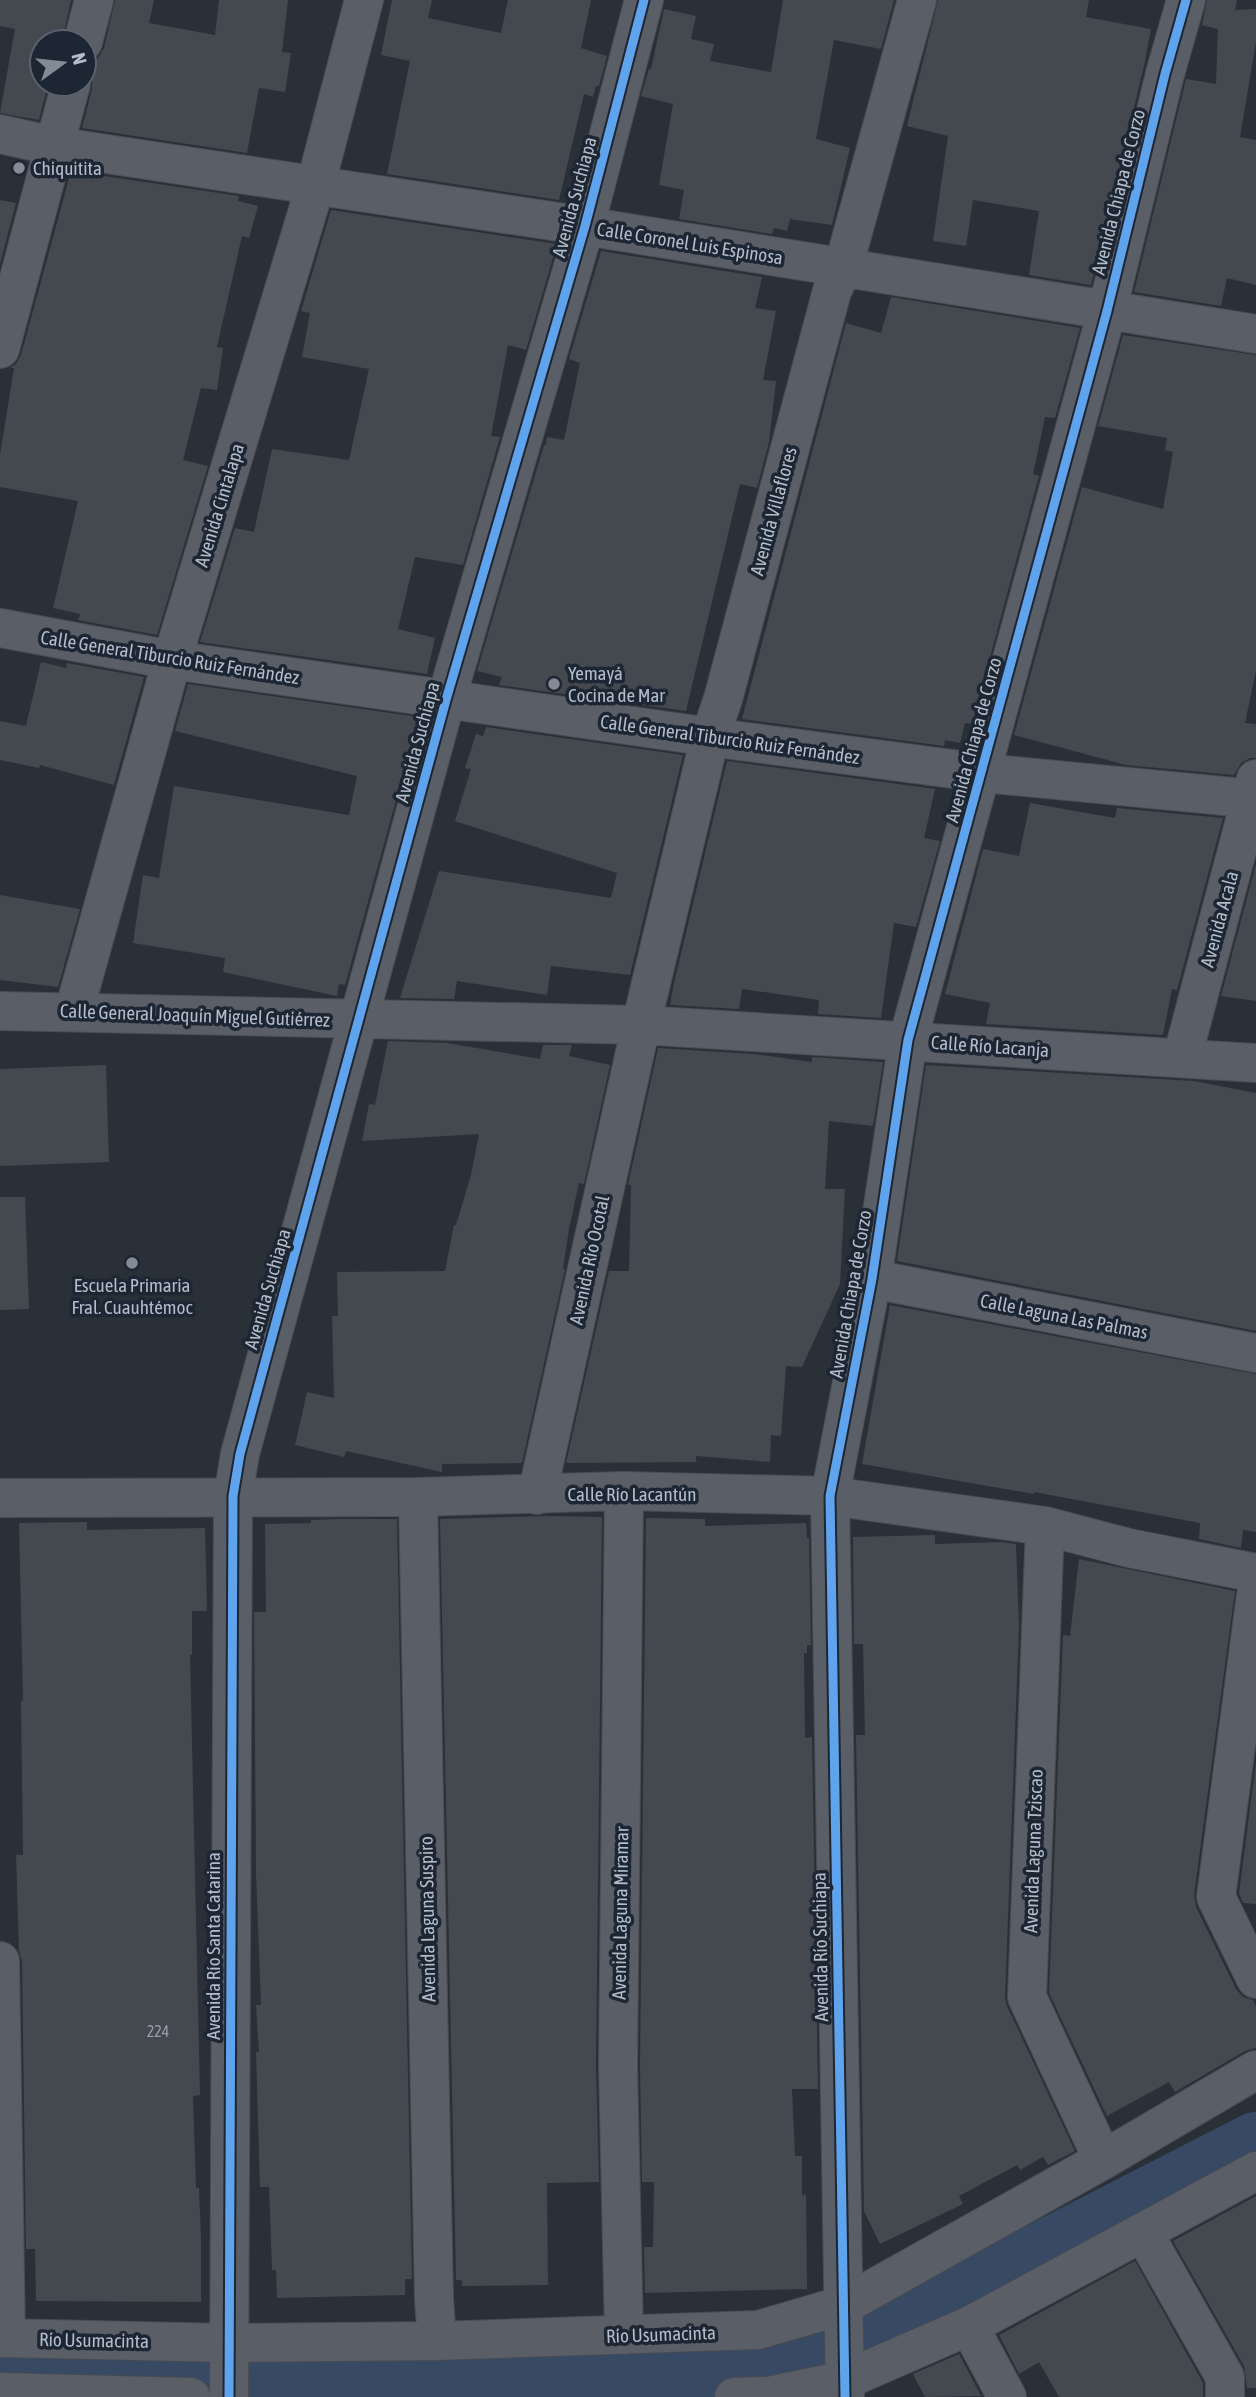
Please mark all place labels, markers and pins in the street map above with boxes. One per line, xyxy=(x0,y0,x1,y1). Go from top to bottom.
place label: Chiquitita xyxy=(33,157,102,179)
marker: Chiquitita xyxy=(11,160,27,176)
place label: Yemayá Cocina de Mar xyxy=(568,662,665,706)
marker: Yemayá Cocina de Mar xyxy=(546,676,562,692)
marker: Escuela Primaria Fral. Cuauhtémoc xyxy=(124,1255,140,1271)
place label: Escuela Primaria Fral. Cuauhtémoc xyxy=(72,1274,193,1318)

